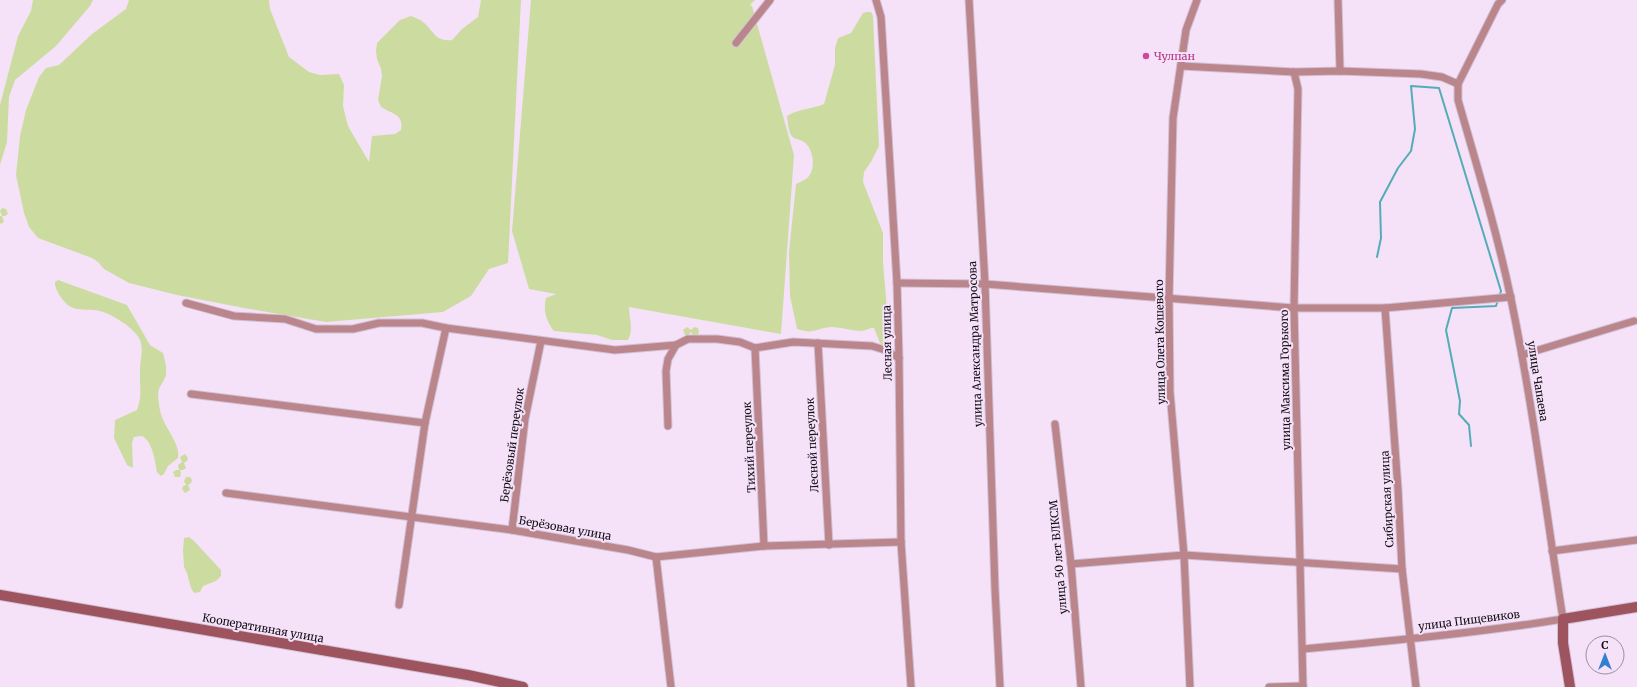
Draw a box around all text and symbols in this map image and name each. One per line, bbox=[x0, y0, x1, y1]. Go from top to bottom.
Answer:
place label: Чулпан bbox=[1154, 49, 1195, 63]
marker: Чулпан bbox=[1141, 51, 1151, 61]
street label: улица Александра Матросова bbox=[965, 261, 985, 427]
street label: улица Олега Кошевого bbox=[1152, 279, 1168, 405]
street label: Лесная улица bbox=[879, 305, 895, 381]
street label: улица Максима Горького bbox=[1277, 309, 1293, 451]
street label: улица Чапаева bbox=[1525, 340, 1551, 422]
street label: Берёзовый переулок bbox=[497, 387, 527, 503]
street label: Лесной переулок bbox=[803, 397, 821, 493]
street label: Тихий переулок bbox=[740, 401, 758, 493]
street label: Сибирская улица bbox=[1377, 450, 1397, 548]
street label: улица 50 лет ВЛКСМ bbox=[1046, 499, 1070, 615]
street label: Берёзовая улица bbox=[518, 513, 613, 543]
street label: улица Пищевиков bbox=[1417, 607, 1521, 633]
street label: Кооперативная улица bbox=[201, 610, 325, 646]
north arrow bbox=[1585, 635, 1625, 675]
text: С bbox=[1601, 638, 1609, 652]

